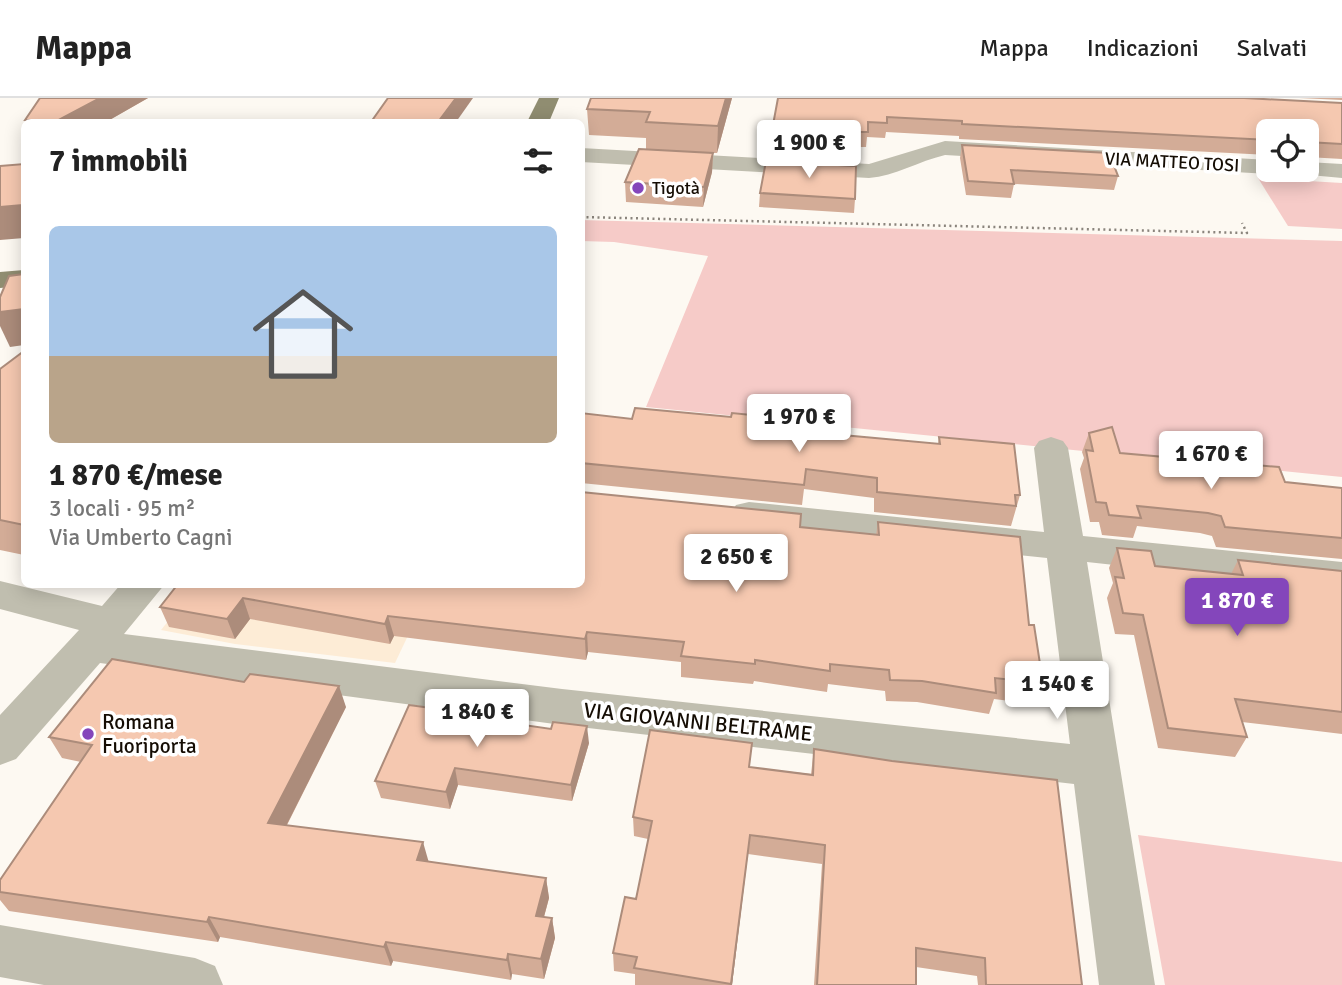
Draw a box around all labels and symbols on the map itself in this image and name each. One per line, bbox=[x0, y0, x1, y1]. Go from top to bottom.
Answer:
pin: 1 900 € bbox=[744, 120, 874, 180]
street label: VIA MATTEO TOSI bbox=[1104, 147, 1240, 177]
place label: Tigotà bbox=[652, 177, 700, 199]
marker: Tigotà bbox=[630, 180, 646, 196]
pin: 1 970 € bbox=[734, 394, 864, 454]
pin: 1 670 € bbox=[1146, 432, 1276, 491]
pin: 2 650 € bbox=[671, 534, 801, 594]
pin: 1 870 € bbox=[1172, 578, 1302, 638]
pin: 1 540 € bbox=[992, 662, 1122, 721]
pin: 1 840 € bbox=[412, 690, 542, 749]
street label: VIA GIOVANNI BELTRAME bbox=[582, 697, 814, 747]
place label: Romana Fuoriporta bbox=[102, 709, 197, 759]
marker: Romana Fuoriporta bbox=[80, 726, 96, 742]

